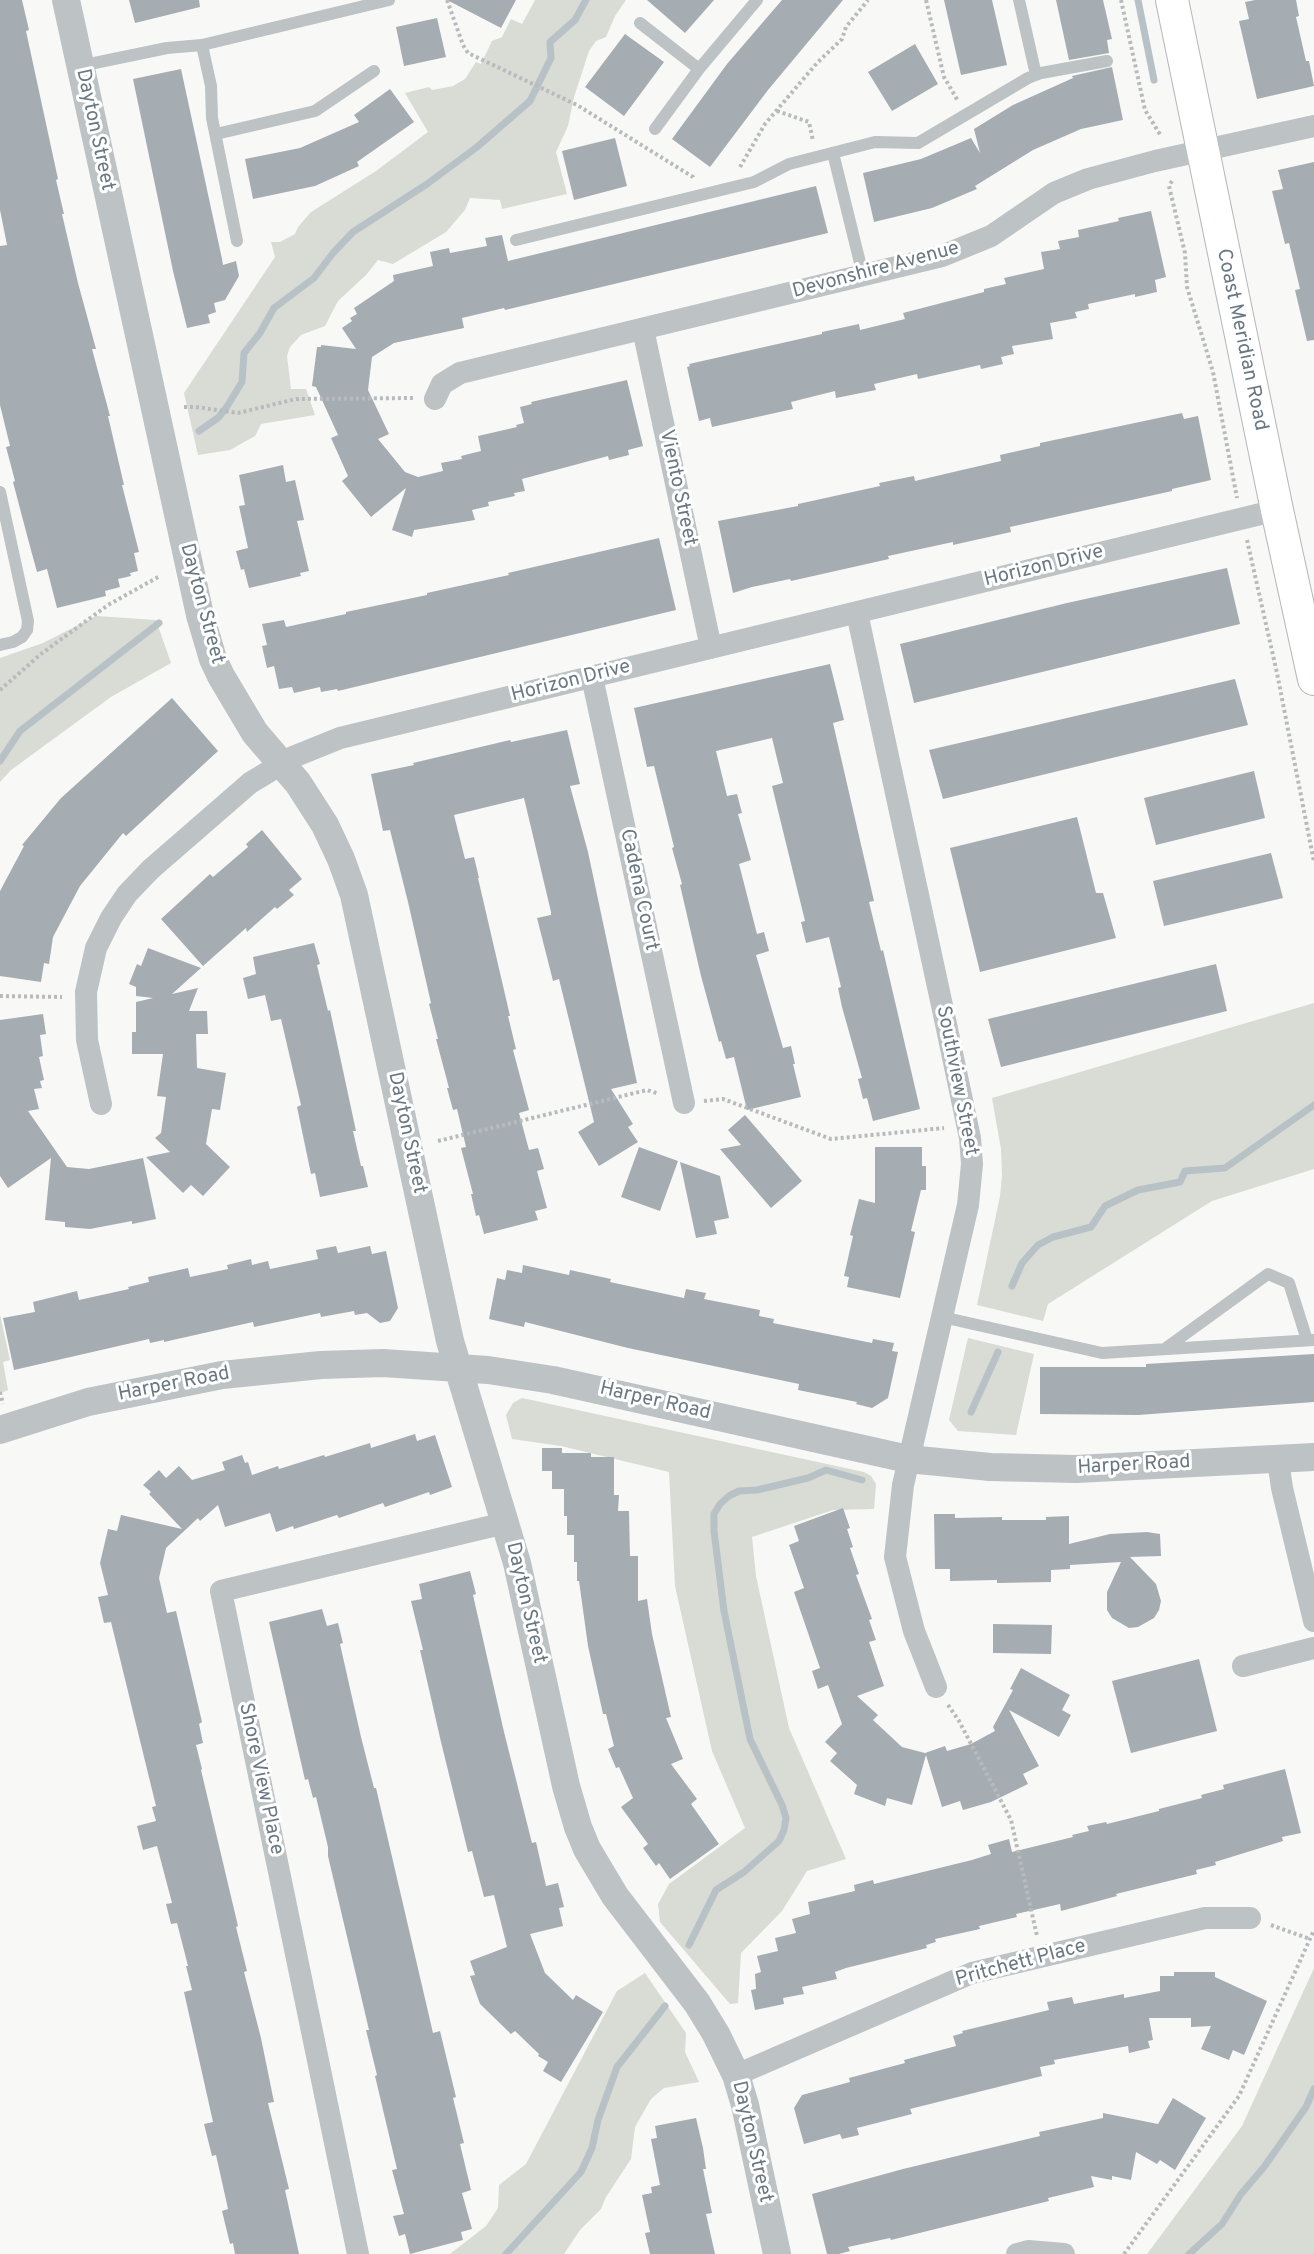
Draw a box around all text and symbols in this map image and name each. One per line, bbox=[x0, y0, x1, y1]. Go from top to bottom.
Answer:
street label: Dayton Street bbox=[69, 67, 119, 193]
street label: Devonshire Avenue bbox=[790, 237, 962, 305]
street label: Coast Meridian Road bbox=[1210, 247, 1272, 433]
street label: Viento Street bbox=[653, 428, 701, 548]
street label: Dayton Street bbox=[173, 541, 229, 667]
street label: Horizon Drive bbox=[982, 541, 1106, 593]
street label: Horizon Drive bbox=[509, 656, 633, 708]
street label: Cadena Court bbox=[613, 827, 663, 953]
street label: Southview Street bbox=[930, 1004, 982, 1158]
street label: Dayton Street bbox=[381, 1070, 431, 1196]
street label: Harper Road bbox=[116, 1362, 232, 1408]
street label: Harper Road bbox=[597, 1378, 713, 1426]
street label: Harper Road bbox=[1077, 1451, 1191, 1481]
street label: Dayton Street bbox=[499, 1540, 551, 1666]
street label: Shore View Place bbox=[232, 1701, 288, 1857]
street label: Pritchett Place bbox=[953, 1935, 1089, 1993]
street label: Dayton Street bbox=[725, 2079, 777, 2205]

